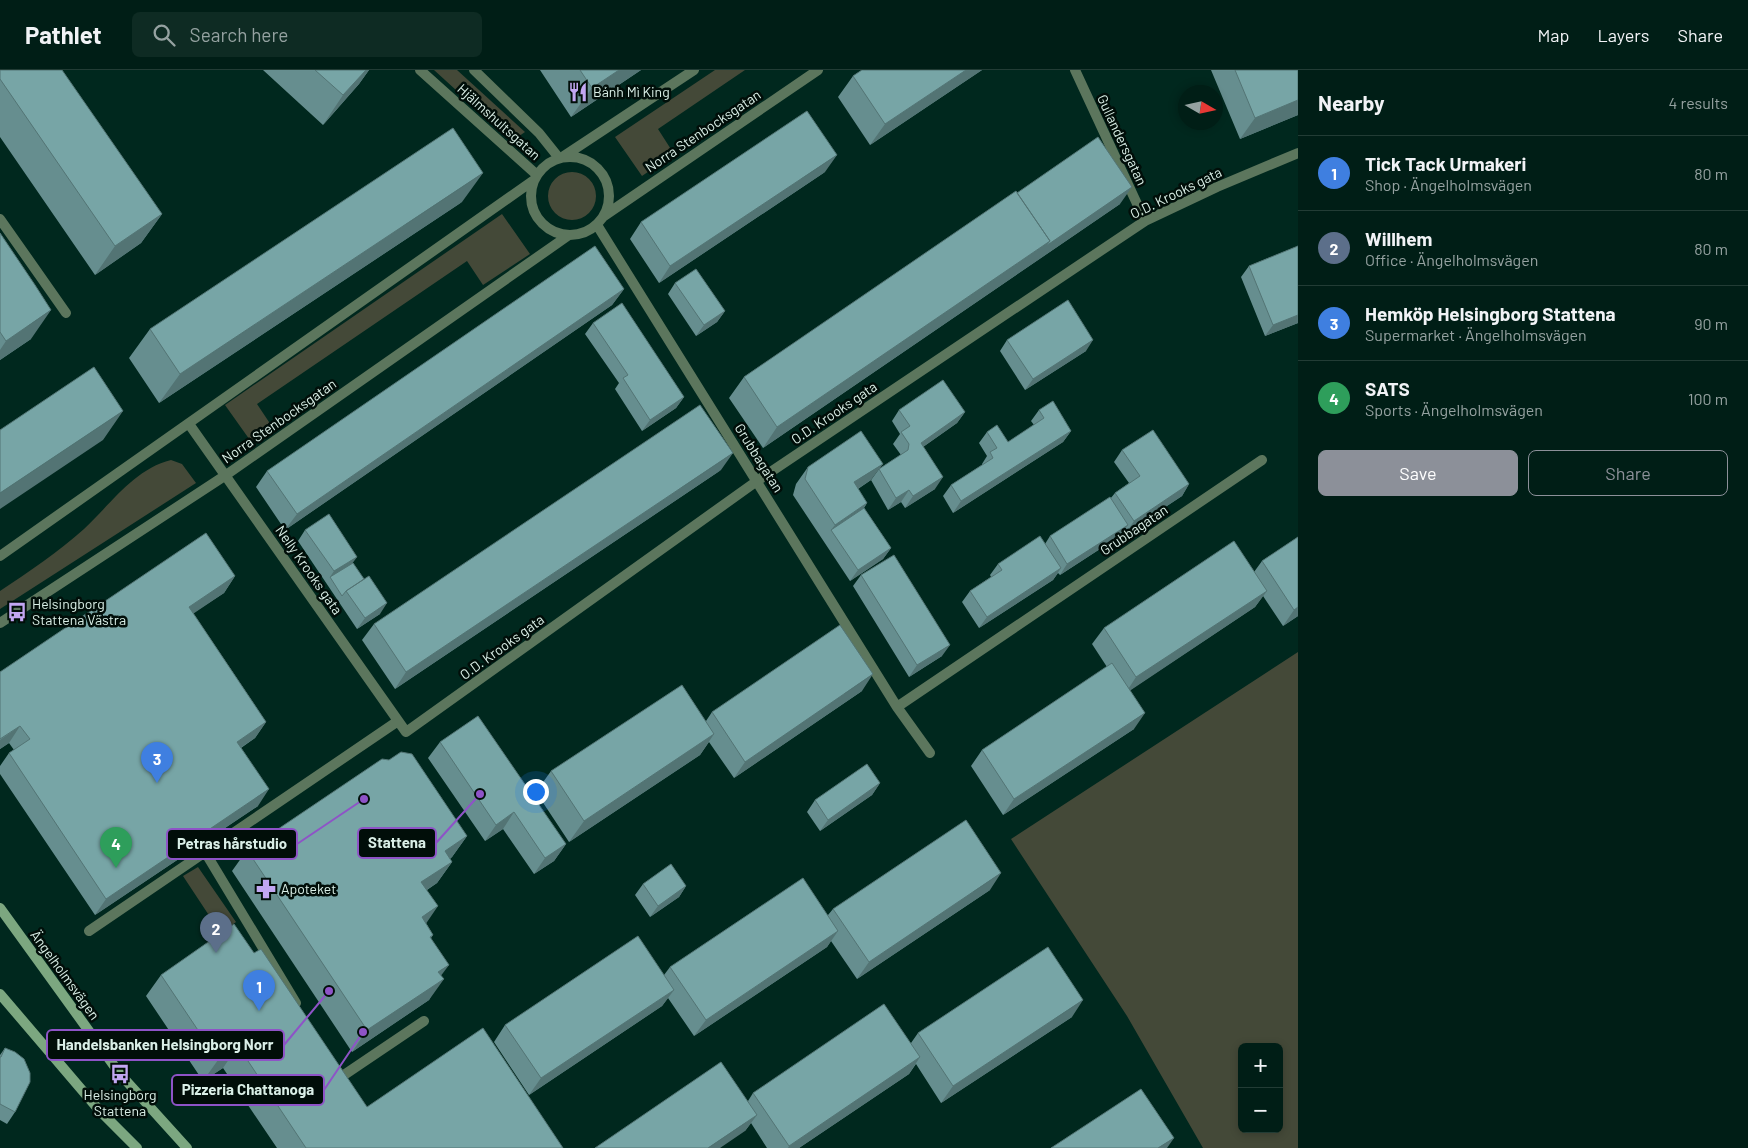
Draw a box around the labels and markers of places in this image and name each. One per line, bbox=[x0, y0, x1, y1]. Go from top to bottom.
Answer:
restaurant icon: Bánh Mì King bbox=[567, 81, 589, 103]
place label: Bánh Mì King bbox=[593, 83, 670, 100]
place label: Helsingborg Stattena Västra bbox=[32, 595, 126, 628]
bus stop icon: Helsingborg Stattena Västra bbox=[6, 601, 28, 623]
pin: 3 bbox=[141, 742, 173, 783]
pin: 4 bbox=[100, 827, 132, 868]
callout: Stattena bbox=[358, 828, 436, 858]
callout: Petras hårstudio bbox=[167, 829, 297, 859]
pharmacy icon: Apoteket bbox=[255, 878, 277, 900]
place label: Apoteket bbox=[281, 880, 336, 897]
pin: 2 bbox=[200, 912, 232, 953]
pin: 1 bbox=[243, 970, 275, 1011]
callout: Handelsbanken Helsingborg Norr bbox=[47, 1030, 284, 1060]
bus stop icon: Helsingborg Stattena bbox=[109, 1063, 131, 1085]
callout: Pizzeria Chattanoga bbox=[172, 1075, 324, 1105]
place label: Helsingborg Stattena bbox=[84, 1086, 156, 1119]

